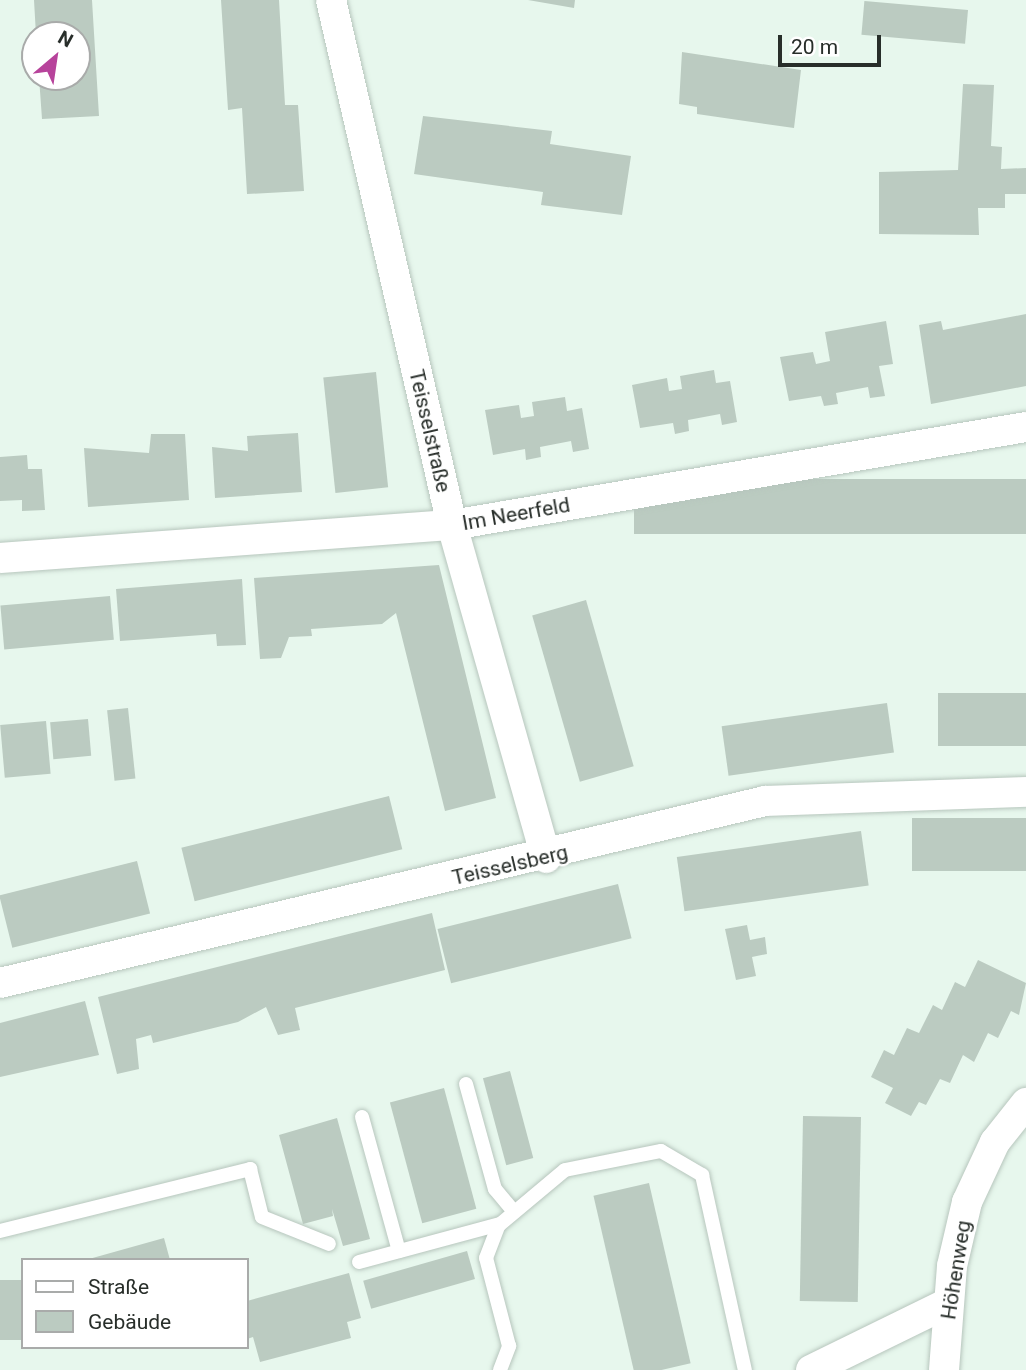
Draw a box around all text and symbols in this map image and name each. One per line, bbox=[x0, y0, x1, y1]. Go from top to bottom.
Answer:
north arrow bbox=[21, 21, 91, 91]
scale bar bbox=[781, 21, 884, 65]
text: N bbox=[54, 26, 77, 52]
text: 20 m bbox=[791, 35, 838, 59]
street label: Teisselstraße bbox=[404, 367, 456, 495]
street label: Im Neerfeld bbox=[460, 492, 572, 536]
street label: Teisselsberg bbox=[450, 839, 570, 891]
street label: Höhenweg bbox=[936, 1219, 976, 1321]
legend bbox=[21, 1258, 248, 1349]
text: Straße bbox=[88, 1275, 149, 1299]
text: Gebäude bbox=[88, 1310, 171, 1334]

